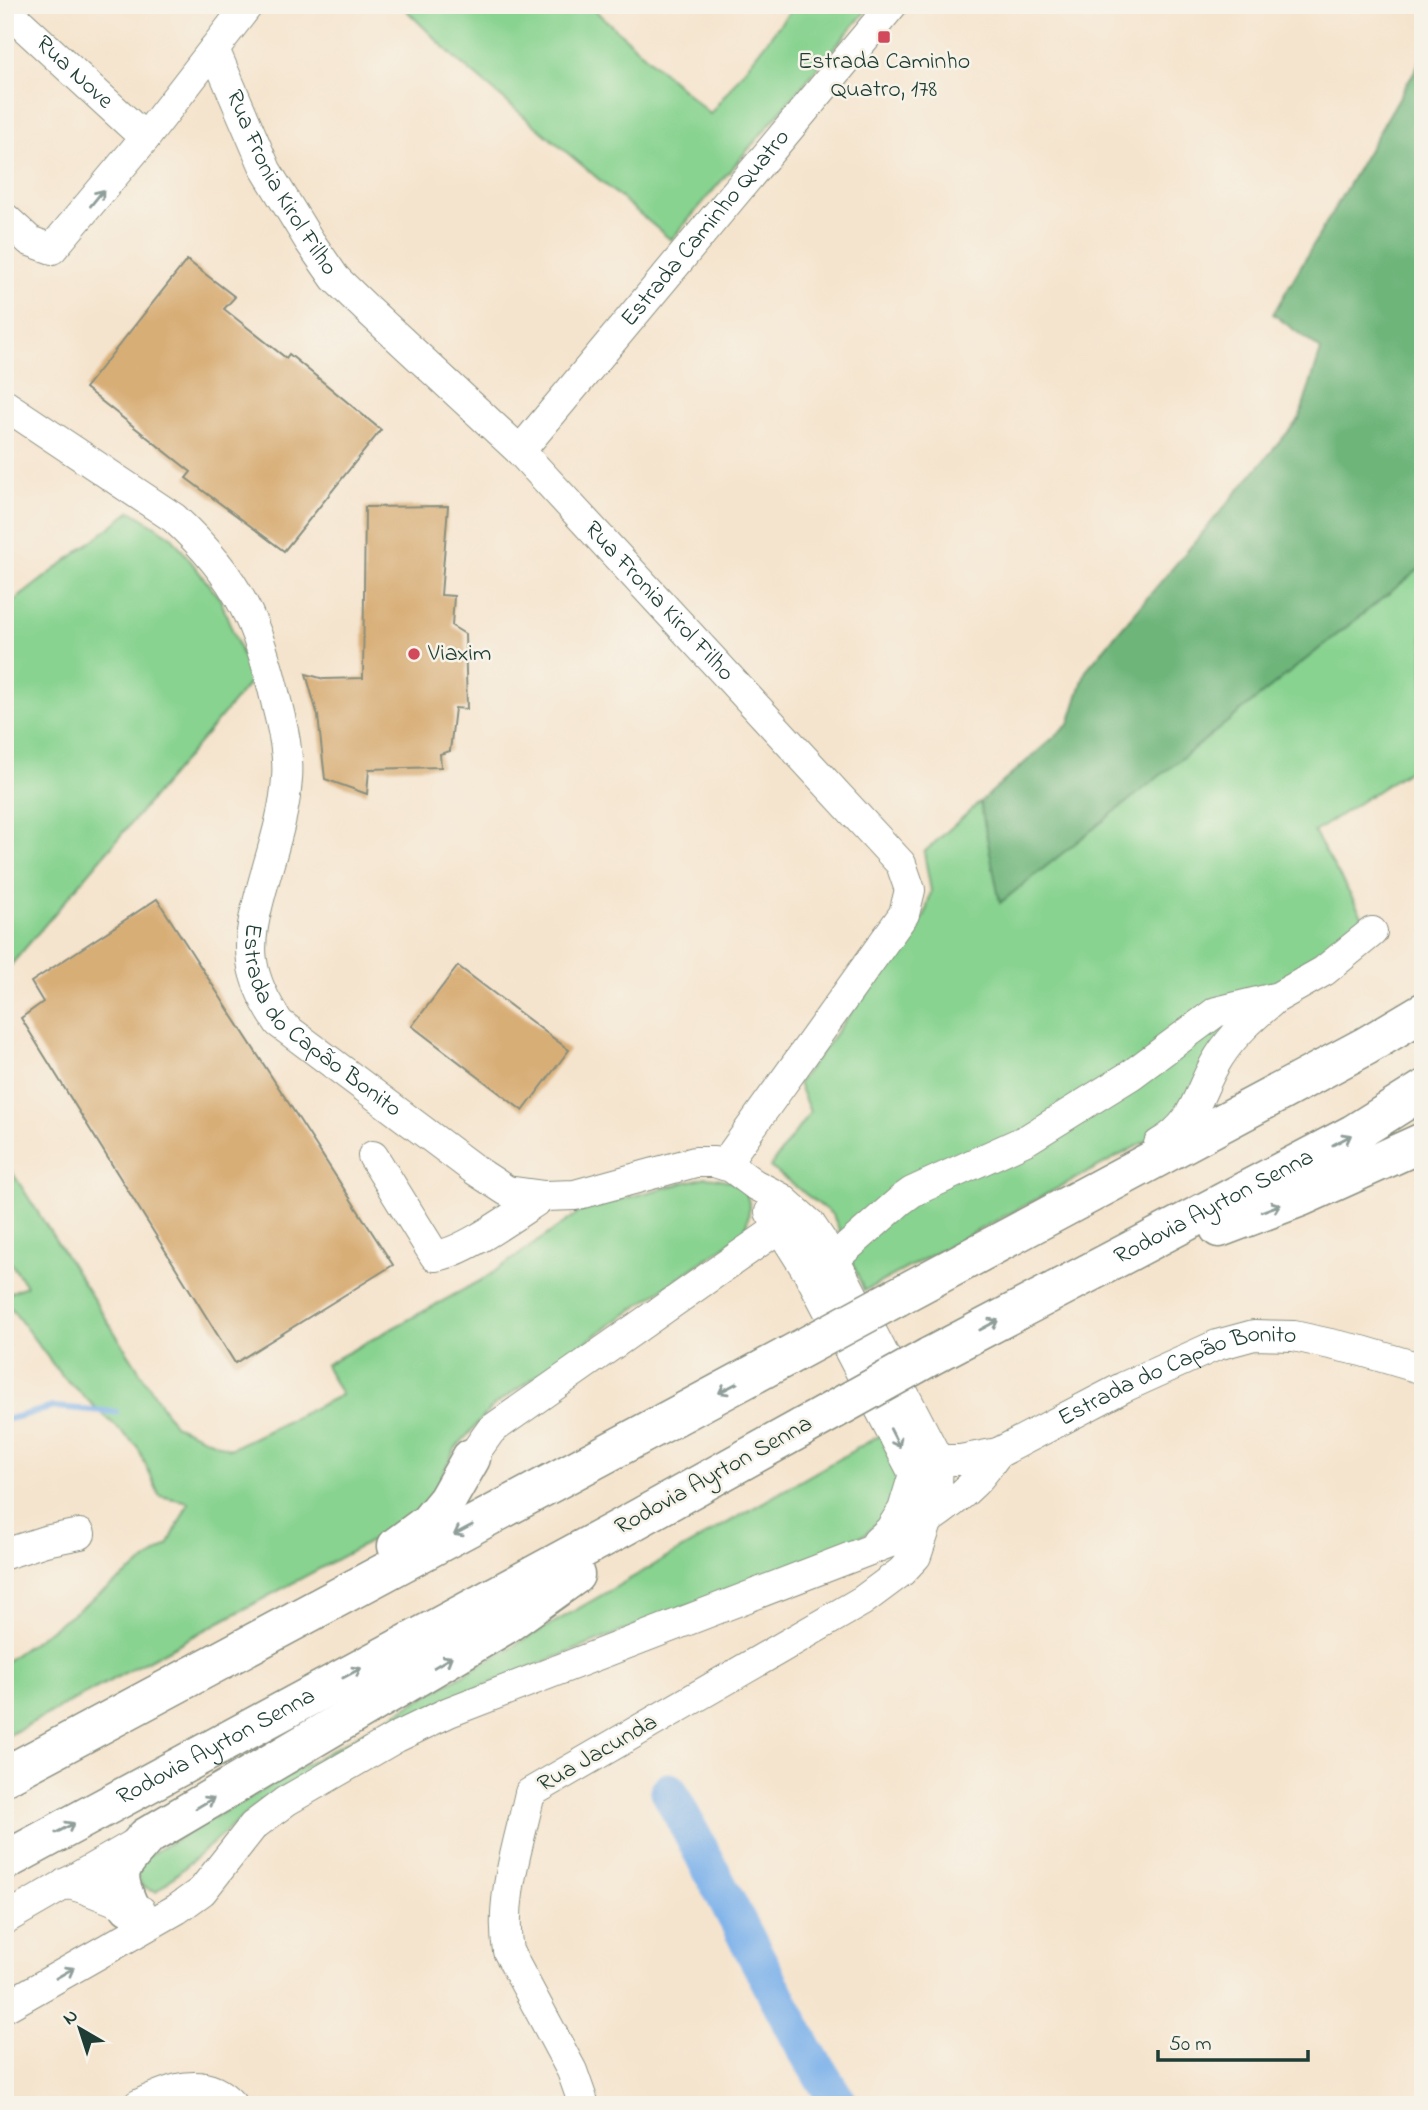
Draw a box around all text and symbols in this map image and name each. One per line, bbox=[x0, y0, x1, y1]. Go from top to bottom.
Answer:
street label: Rua Nove bbox=[27, 28, 121, 118]
marker: Estrada Caminho Quatro, 178 bbox=[876, 29, 892, 45]
place label: Estrada Caminho Quatro, 178 bbox=[798, 45, 970, 108]
street label: Rua Fronia Kirol Filho bbox=[216, 84, 346, 283]
street label: Estrada Caminho Quatro bbox=[613, 122, 799, 335]
one-way arrow bbox=[89, 189, 104, 207]
street label: Rua Fronia Kirol Filho bbox=[576, 513, 742, 690]
place label: Viaxim bbox=[427, 637, 491, 672]
marker: Viaxim bbox=[406, 646, 422, 662]
street label: Estrada do Capão Bonito bbox=[233, 921, 409, 1126]
one-way arrow bbox=[1332, 1132, 1352, 1146]
street label: Rodovia Ayrton Senna bbox=[1108, 1140, 1320, 1274]
one-way arrow bbox=[1259, 1201, 1281, 1214]
street label: Estrada do Capão Bonito bbox=[1052, 1317, 1297, 1436]
one-way arrow bbox=[978, 1318, 999, 1332]
one-way arrow bbox=[718, 1382, 739, 1395]
street label: Rodovia Ayrton Senna bbox=[609, 1407, 820, 1546]
one-way arrow bbox=[889, 1427, 903, 1448]
one-way arrow bbox=[453, 1524, 474, 1537]
one-way arrow bbox=[432, 1655, 452, 1669]
one-way arrow bbox=[341, 1666, 361, 1680]
street label: Rodovia Ayrton Senna bbox=[111, 1679, 322, 1815]
street label: Rua Jacunda bbox=[532, 1706, 664, 1802]
one-way arrow bbox=[195, 1795, 215, 1809]
one-way arrow bbox=[55, 1821, 75, 1835]
one-way arrow bbox=[54, 1966, 74, 1980]
north arrow bbox=[46, 1994, 116, 2064]
text: N bbox=[57, 2003, 84, 2032]
scale bar bbox=[1158, 2019, 1309, 2063]
text: 50 m bbox=[1169, 2030, 1212, 2060]

